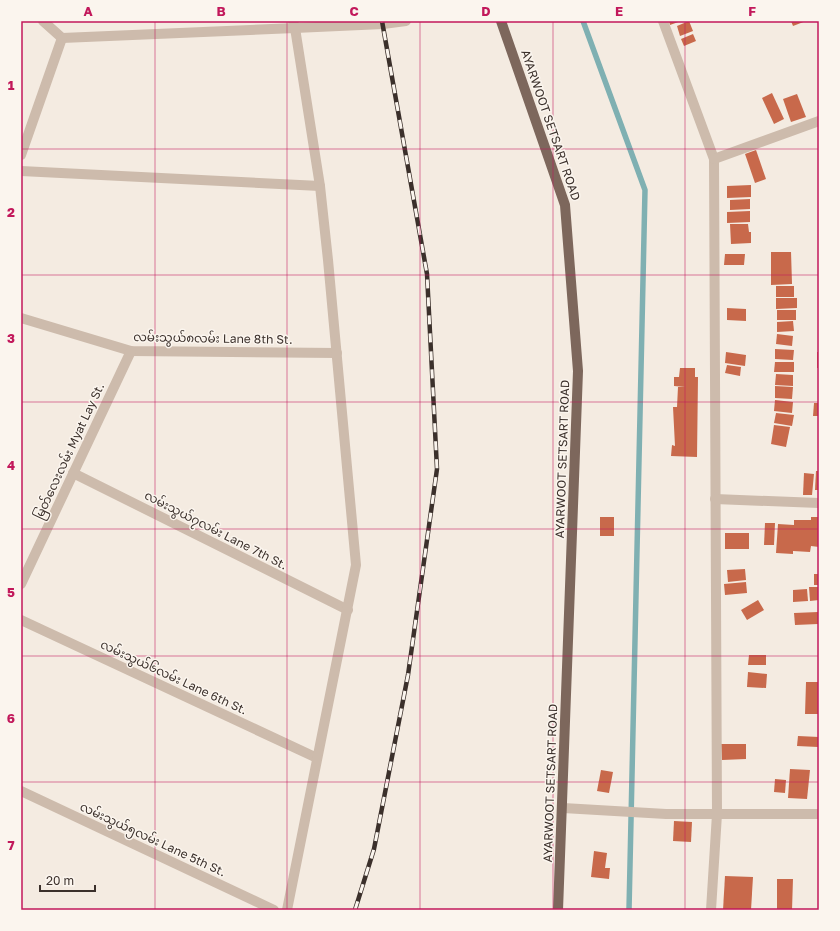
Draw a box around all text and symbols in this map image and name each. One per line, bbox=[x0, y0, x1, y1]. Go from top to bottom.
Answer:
text: A bbox=[83, 3, 93, 19]
text: B bbox=[216, 3, 226, 19]
text: C bbox=[349, 3, 359, 19]
text: D bbox=[481, 3, 491, 19]
text: E bbox=[615, 3, 623, 19]
text: F bbox=[748, 3, 756, 19]
street label: AYARWOOT SETSART ROAD bbox=[518, 48, 584, 202]
text: 1 bbox=[8, 77, 15, 93]
text: 2 bbox=[7, 204, 15, 220]
street label: လမ်းသွယ်၈လမ်း Lane 8th St. bbox=[133, 328, 293, 350]
text: 3 bbox=[7, 330, 15, 346]
street label: AYARWOOT SETSART ROAD bbox=[552, 379, 572, 539]
street label: မြတ်လေးလမ်း Myat Lay St. bbox=[30, 380, 110, 523]
text: 4 bbox=[7, 457, 15, 473]
street label: လမ်းသွယ်၇လမ်း Lane 7th St. bbox=[141, 487, 290, 575]
text: 5 bbox=[7, 584, 15, 600]
street label: လမ်းသွယ်၆လမ်း Lane 6th St. bbox=[97, 635, 250, 720]
street label: AYARWOOT SETSART ROAD bbox=[540, 703, 560, 863]
text: 6 bbox=[7, 710, 15, 726]
street label: လမ်းသွယ်၅လမ်း Lane 5th St. bbox=[76, 798, 229, 882]
text: 7 bbox=[7, 837, 15, 853]
scale bar bbox=[40, 867, 95, 893]
text: 20 m bbox=[46, 873, 74, 888]

